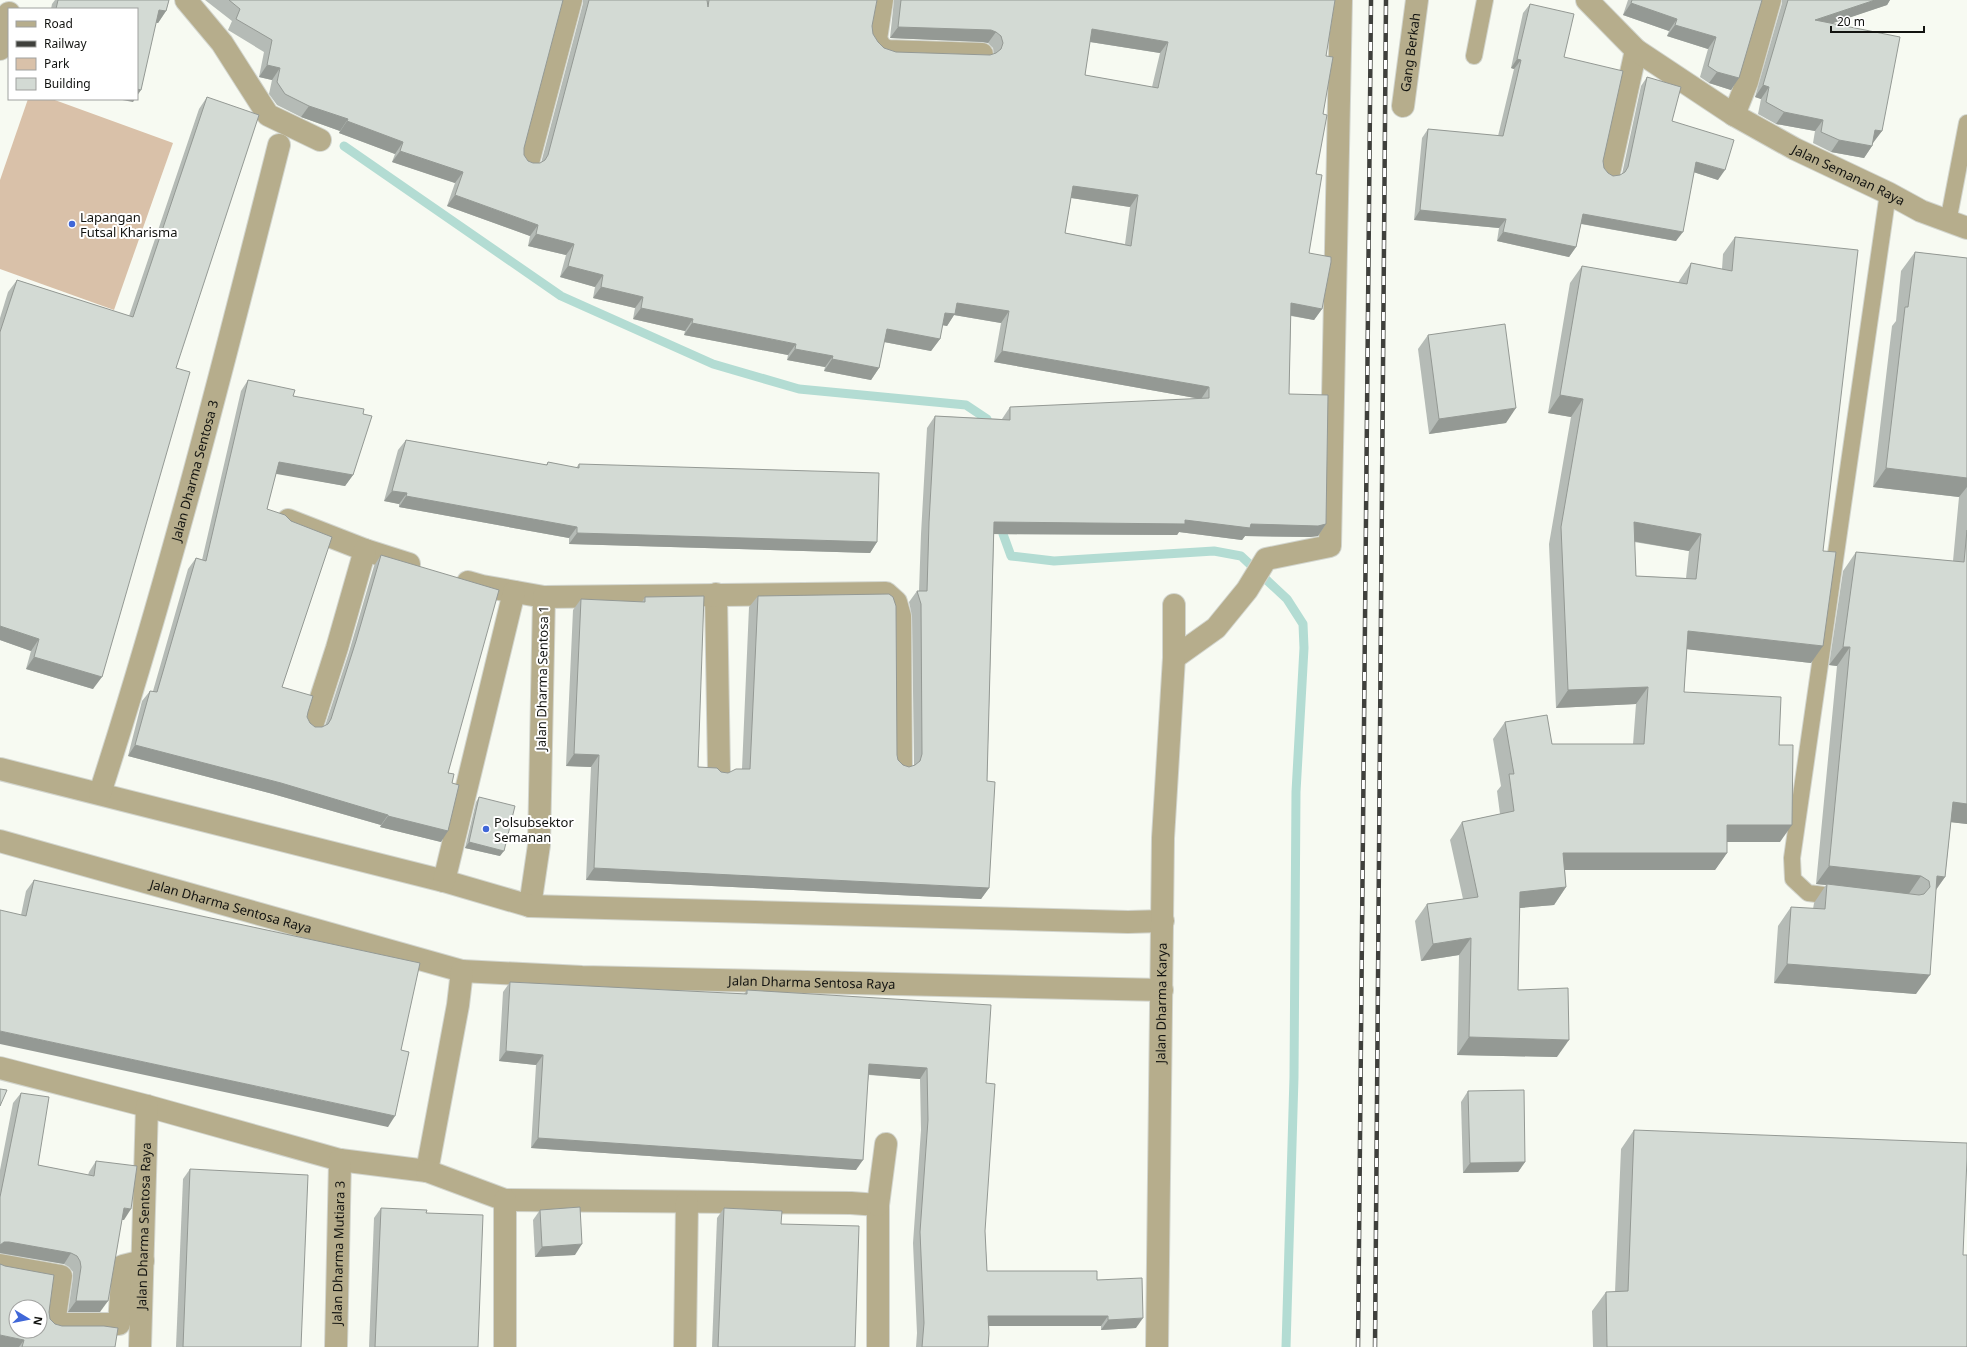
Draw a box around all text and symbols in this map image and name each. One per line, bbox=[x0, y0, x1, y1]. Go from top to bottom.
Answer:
legend bbox=[8, 8, 138, 100]
scale bar bbox=[1831, 8, 1924, 34]
street label: Gang Berkah bbox=[1396, 12, 1424, 93]
text: 20 m bbox=[1837, 13, 1865, 30]
text: Road bbox=[44, 15, 73, 32]
text: Railway bbox=[44, 35, 88, 52]
text: Park bbox=[44, 55, 70, 72]
text: Building bbox=[44, 75, 91, 92]
street label: Jalan Semanan Raya bbox=[1787, 139, 1908, 210]
place label: Lapangan Futsal Kharisma bbox=[80, 208, 178, 241]
marker: Lapangan Futsal Kharisma bbox=[67, 219, 77, 229]
street label: Jalan Dharma Sentosa 3 bbox=[166, 398, 222, 545]
street label: Jalan Dharma Sentosa 1 bbox=[532, 605, 552, 753]
place label: Polsubsektor Semanan bbox=[494, 813, 574, 846]
marker: Polsubsektor Semanan bbox=[481, 824, 491, 834]
street label: Jalan Dharma Sentosa Raya bbox=[146, 874, 314, 937]
street label: Jalan Dharma Karya bbox=[1151, 943, 1171, 1065]
street label: Jalan Dharma Sentosa Raya bbox=[726, 971, 896, 993]
street label: Jalan Dharma Sentosa Raya bbox=[132, 1142, 155, 1312]
street label: Jalan Dharma Mutiara 3 bbox=[327, 1181, 349, 1327]
north arrow bbox=[8, 1299, 48, 1339]
text: N bbox=[30, 1315, 47, 1327]

